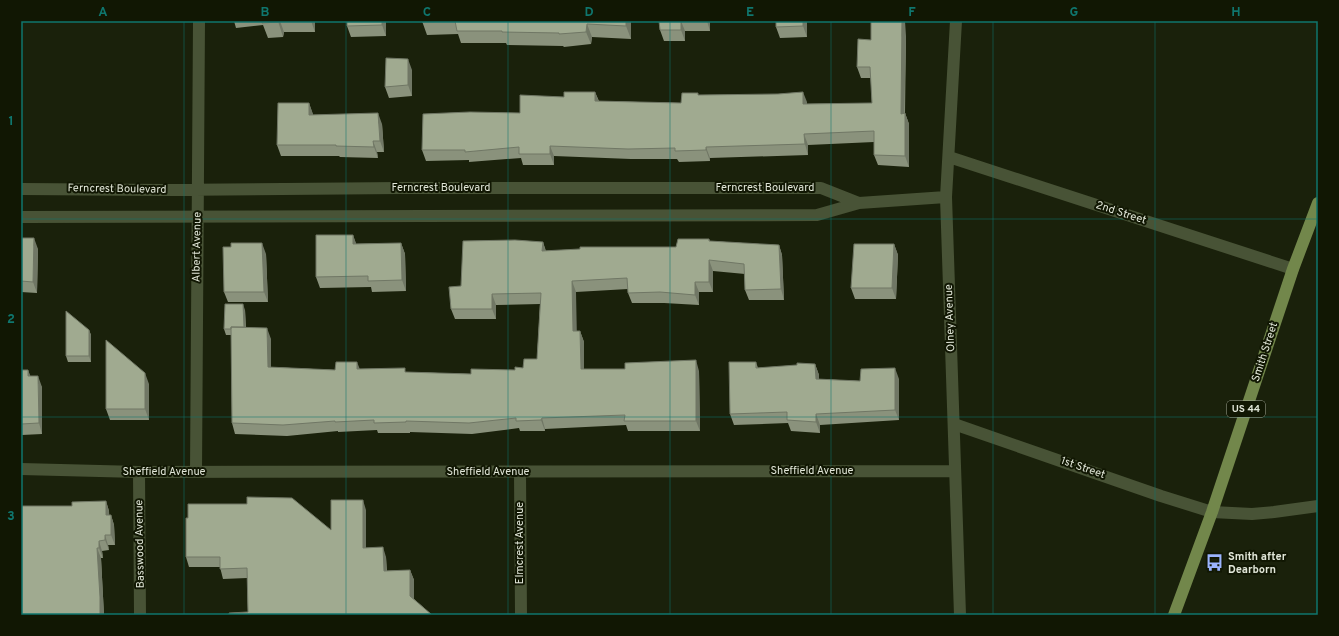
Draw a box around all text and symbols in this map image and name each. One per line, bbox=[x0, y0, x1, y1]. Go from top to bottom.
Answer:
text: A bbox=[98, 5, 108, 21]
text: B bbox=[261, 5, 270, 21]
text: C bbox=[423, 5, 431, 21]
text: D bbox=[584, 5, 594, 21]
text: E bbox=[746, 5, 754, 21]
text: F bbox=[908, 5, 916, 21]
text: G bbox=[1070, 5, 1079, 21]
text: H bbox=[1231, 5, 1241, 21]
text: 1 bbox=[8, 114, 14, 130]
street label: Ferncrest Boulevard bbox=[67, 181, 167, 197]
street label: Ferncrest Boulevard bbox=[392, 181, 490, 195]
street label: Ferncrest Boulevard bbox=[716, 181, 814, 195]
street label: 2nd Street bbox=[1094, 198, 1148, 228]
street label: Albert Avenue bbox=[189, 212, 205, 282]
street label: Olney Avenue bbox=[942, 284, 958, 352]
text: 2 bbox=[7, 312, 15, 328]
street label: Smith Street bbox=[1249, 320, 1281, 384]
road number: US 44 bbox=[1227, 401, 1265, 417]
street label: 1st Street bbox=[1059, 454, 1107, 482]
street label: Sheffield Avenue bbox=[771, 464, 854, 478]
street label: Sheffield Avenue bbox=[123, 465, 206, 479]
street label: Sheffield Avenue bbox=[447, 465, 530, 479]
street label: Basswood Avenue bbox=[132, 499, 148, 589]
street label: Elmcrest Avenue bbox=[513, 502, 527, 584]
text: 3 bbox=[7, 509, 15, 525]
place label: Smith after Dearborn bbox=[1228, 550, 1287, 577]
bus stop icon: Smith after Dearborn bbox=[1205, 553, 1225, 573]

